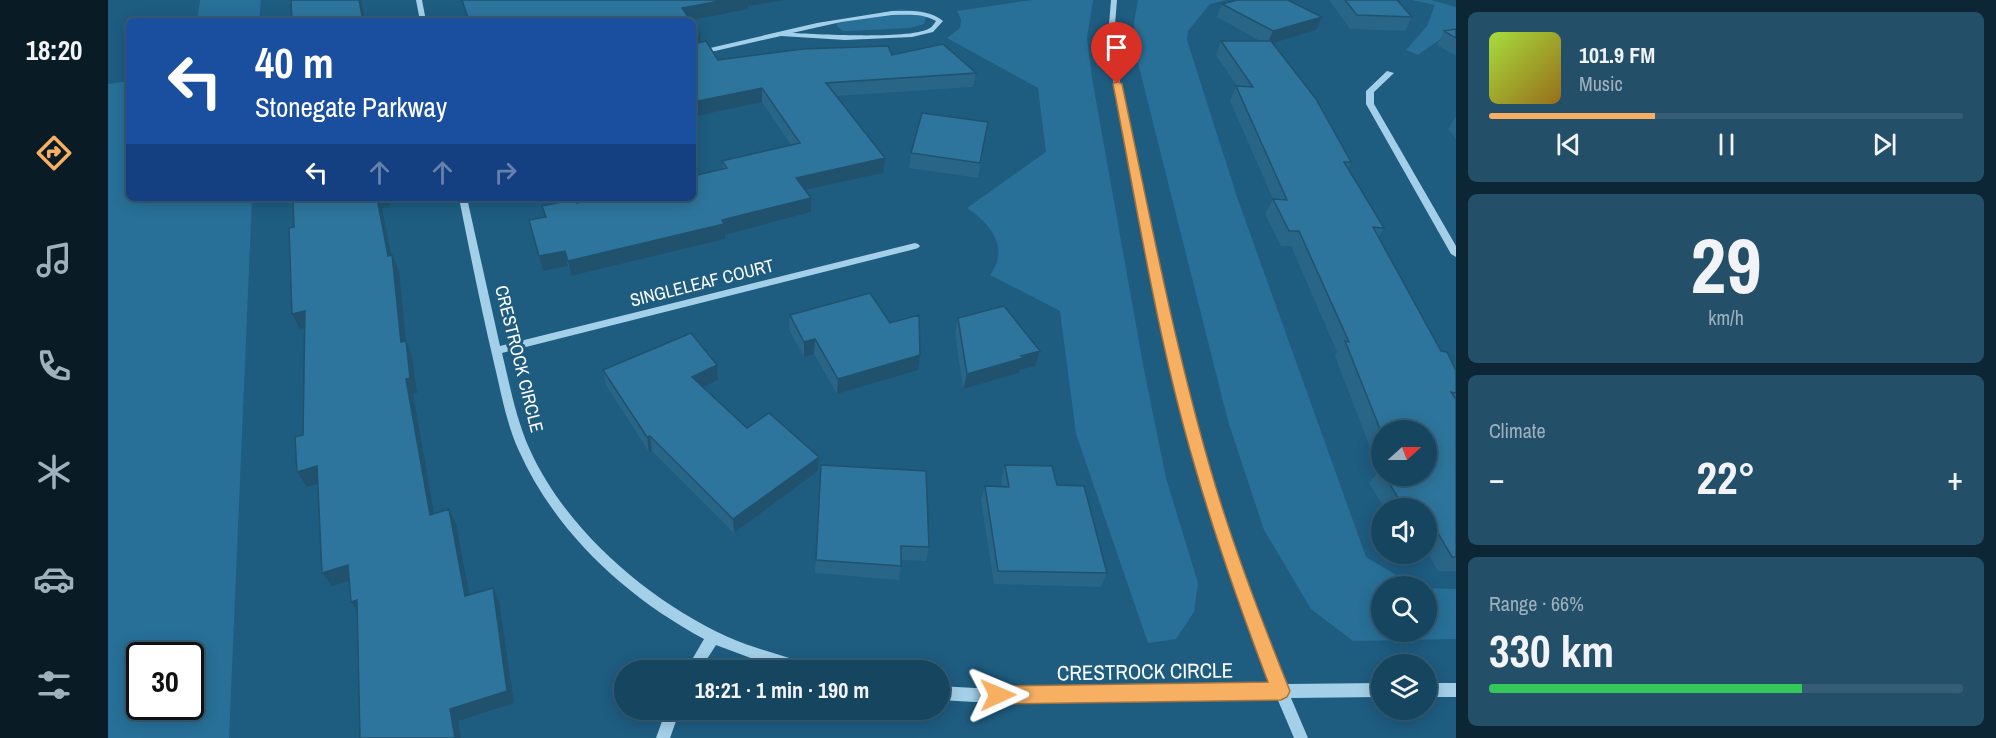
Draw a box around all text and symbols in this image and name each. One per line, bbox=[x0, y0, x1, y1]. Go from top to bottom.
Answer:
pin bbox=[1091, 22, 1142, 84]
icon: arrive bbox=[1100, 31, 1133, 64]
text: 18:20 bbox=[26, 32, 82, 68]
text: 40 m bbox=[255, 35, 334, 91]
text: 101.9 FM bbox=[1579, 40, 1655, 70]
icon: left bbox=[156, 42, 234, 120]
text: Music bbox=[1579, 70, 1623, 97]
text: Stonegate Parkway bbox=[255, 89, 447, 125]
icon: previous bbox=[1552, 128, 1585, 161]
icon: pause bbox=[1710, 128, 1743, 161]
icon: next bbox=[1868, 128, 1901, 161]
icon: directions bbox=[33, 132, 75, 174]
icon: left bbox=[300, 156, 333, 189]
icon: ahead bbox=[363, 156, 396, 189]
icon: ahead bbox=[426, 156, 459, 189]
icon: right bbox=[489, 156, 522, 189]
text: 29 bbox=[1690, 212, 1762, 317]
icon: music bbox=[33, 239, 75, 281]
street label: SINGLELEAF COURT bbox=[627, 253, 776, 312]
street label: CRESTROCK CIRCLE bbox=[489, 283, 550, 435]
text: km/h bbox=[1708, 304, 1744, 331]
icon: phone bbox=[33, 345, 75, 387]
text: Climate bbox=[1489, 417, 1546, 444]
north arrow bbox=[1371, 420, 1437, 486]
map controls bbox=[1371, 420, 1437, 720]
text: 22° bbox=[1696, 447, 1756, 508]
icon: climate bbox=[33, 451, 75, 493]
text: − bbox=[1489, 456, 1505, 500]
text: + bbox=[1947, 456, 1963, 500]
button: sound bbox=[1371, 498, 1437, 564]
icon: car bbox=[33, 558, 75, 600]
button: search bbox=[1371, 576, 1437, 642]
text: Range · 66% bbox=[1489, 590, 1584, 617]
text: 330 km bbox=[1489, 620, 1614, 681]
speed limit sign: 30 bbox=[126, 642, 204, 720]
button: layers bbox=[1371, 654, 1437, 720]
street label: CRESTROCK CIRCLE bbox=[1057, 655, 1233, 688]
position arrow bbox=[966, 663, 1030, 727]
icon: filters bbox=[33, 664, 75, 706]
text: 18:21 · 1 min · 190 m bbox=[695, 675, 869, 705]

